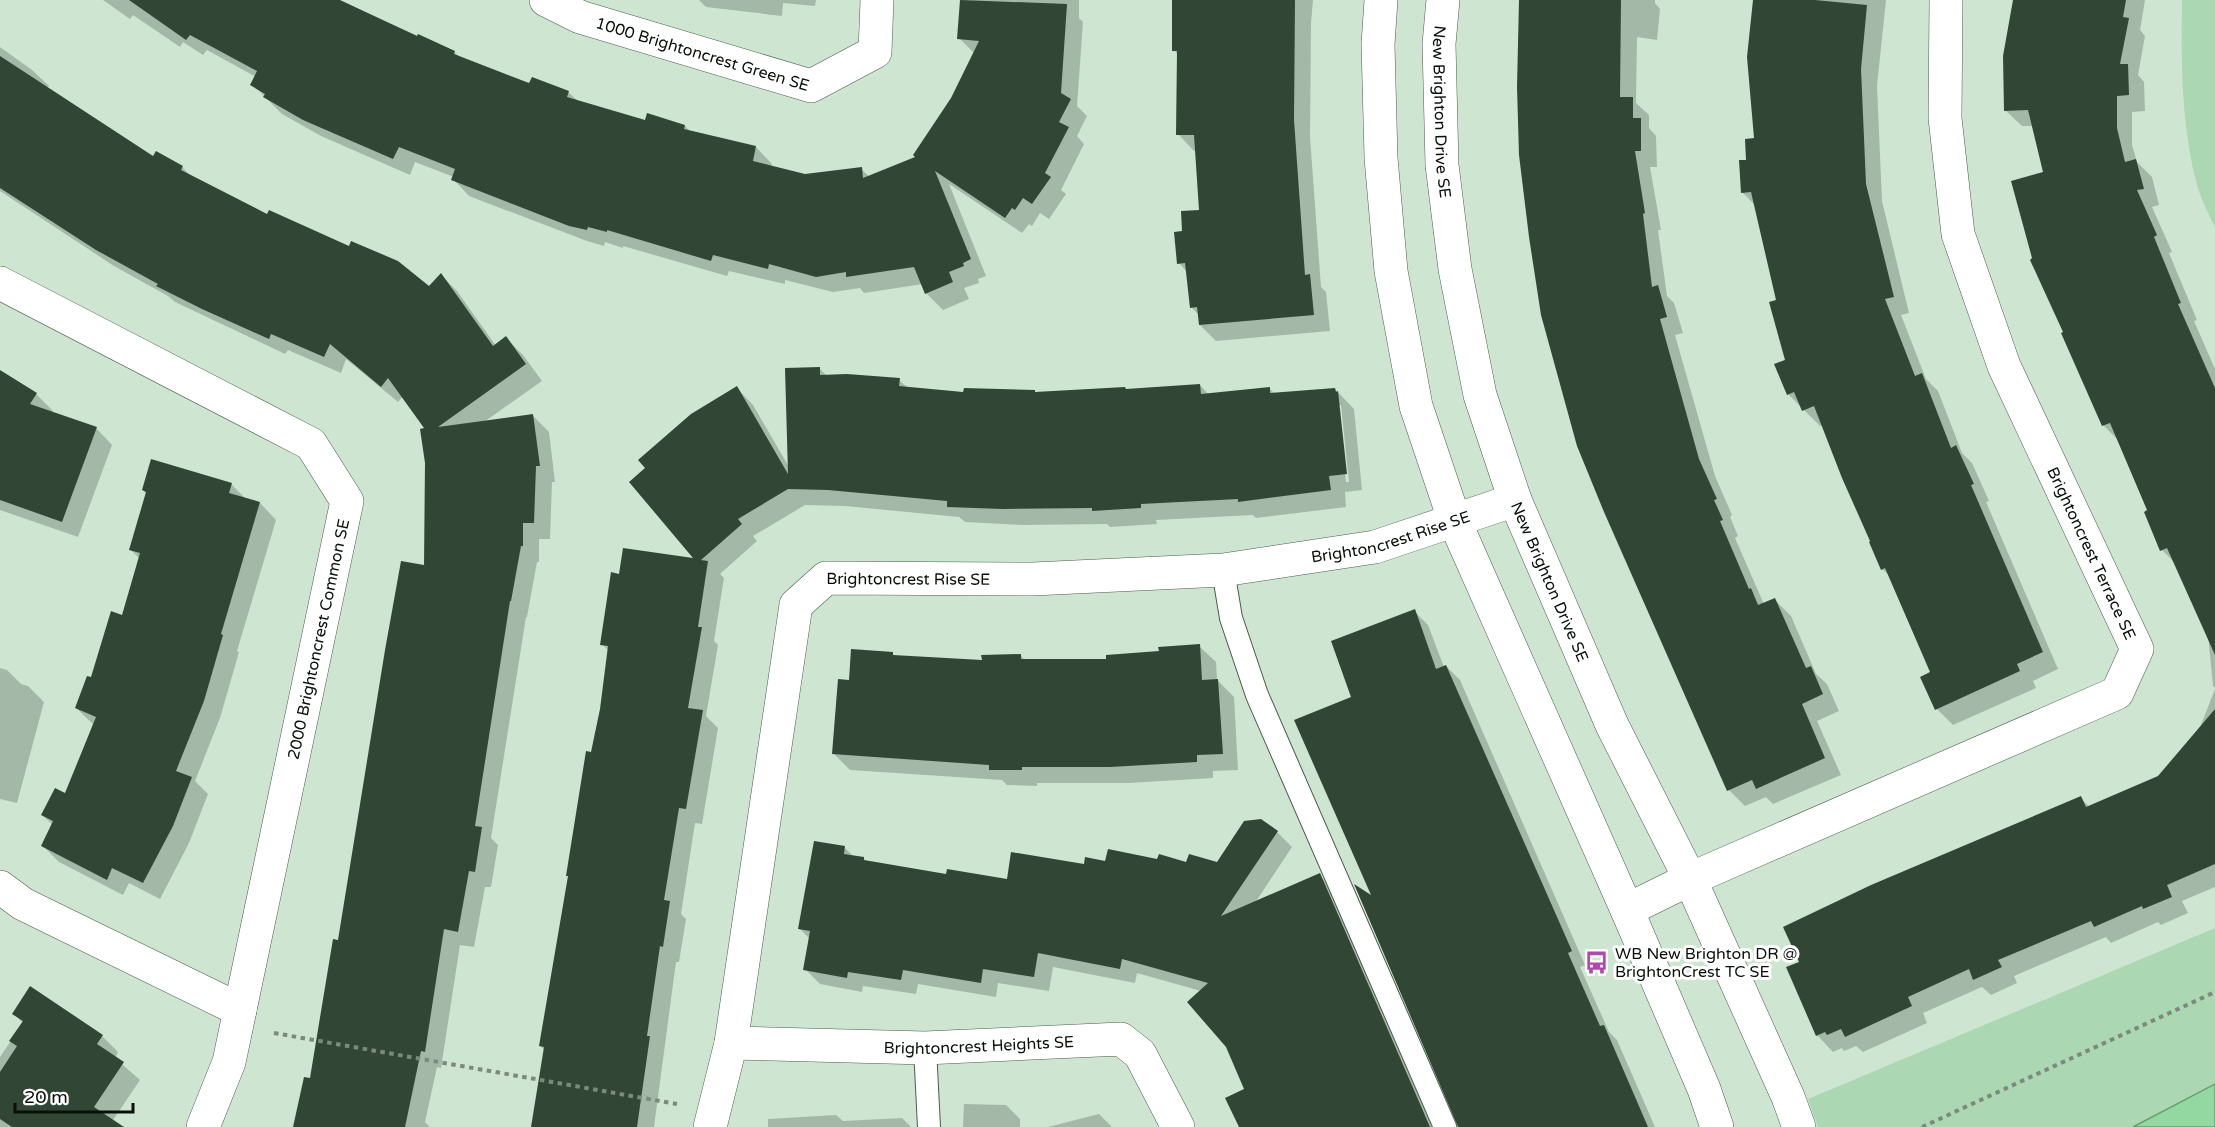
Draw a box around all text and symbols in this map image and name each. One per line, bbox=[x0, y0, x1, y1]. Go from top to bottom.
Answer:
street label: 1000 Brightoncrest Green SE bbox=[593, 13, 812, 96]
street label: New Brighton Drive SE bbox=[1428, 25, 1455, 199]
street label: Brightoncrest Terrace SE bbox=[2042, 464, 2140, 643]
street label: New Brighton Drive SE bbox=[1506, 499, 1593, 665]
street label: Brightoncrest Rise SE bbox=[1310, 507, 1473, 568]
street label: 2000 Brightoncrest Common SE bbox=[284, 517, 354, 761]
street label: Brightoncrest Rise SE bbox=[826, 569, 990, 590]
place label: WB New Brighton DR @ BrightonCrest TC SE bbox=[1615, 944, 1797, 982]
bus stop icon: WB New Brighton DR @ BrightonCrest TC SE bbox=[1584, 949, 1610, 975]
street label: Brightoncrest Heights SE bbox=[884, 1032, 1074, 1059]
scale bar bbox=[15, 1076, 134, 1114]
text: 20 m bbox=[24, 1086, 68, 1108]

